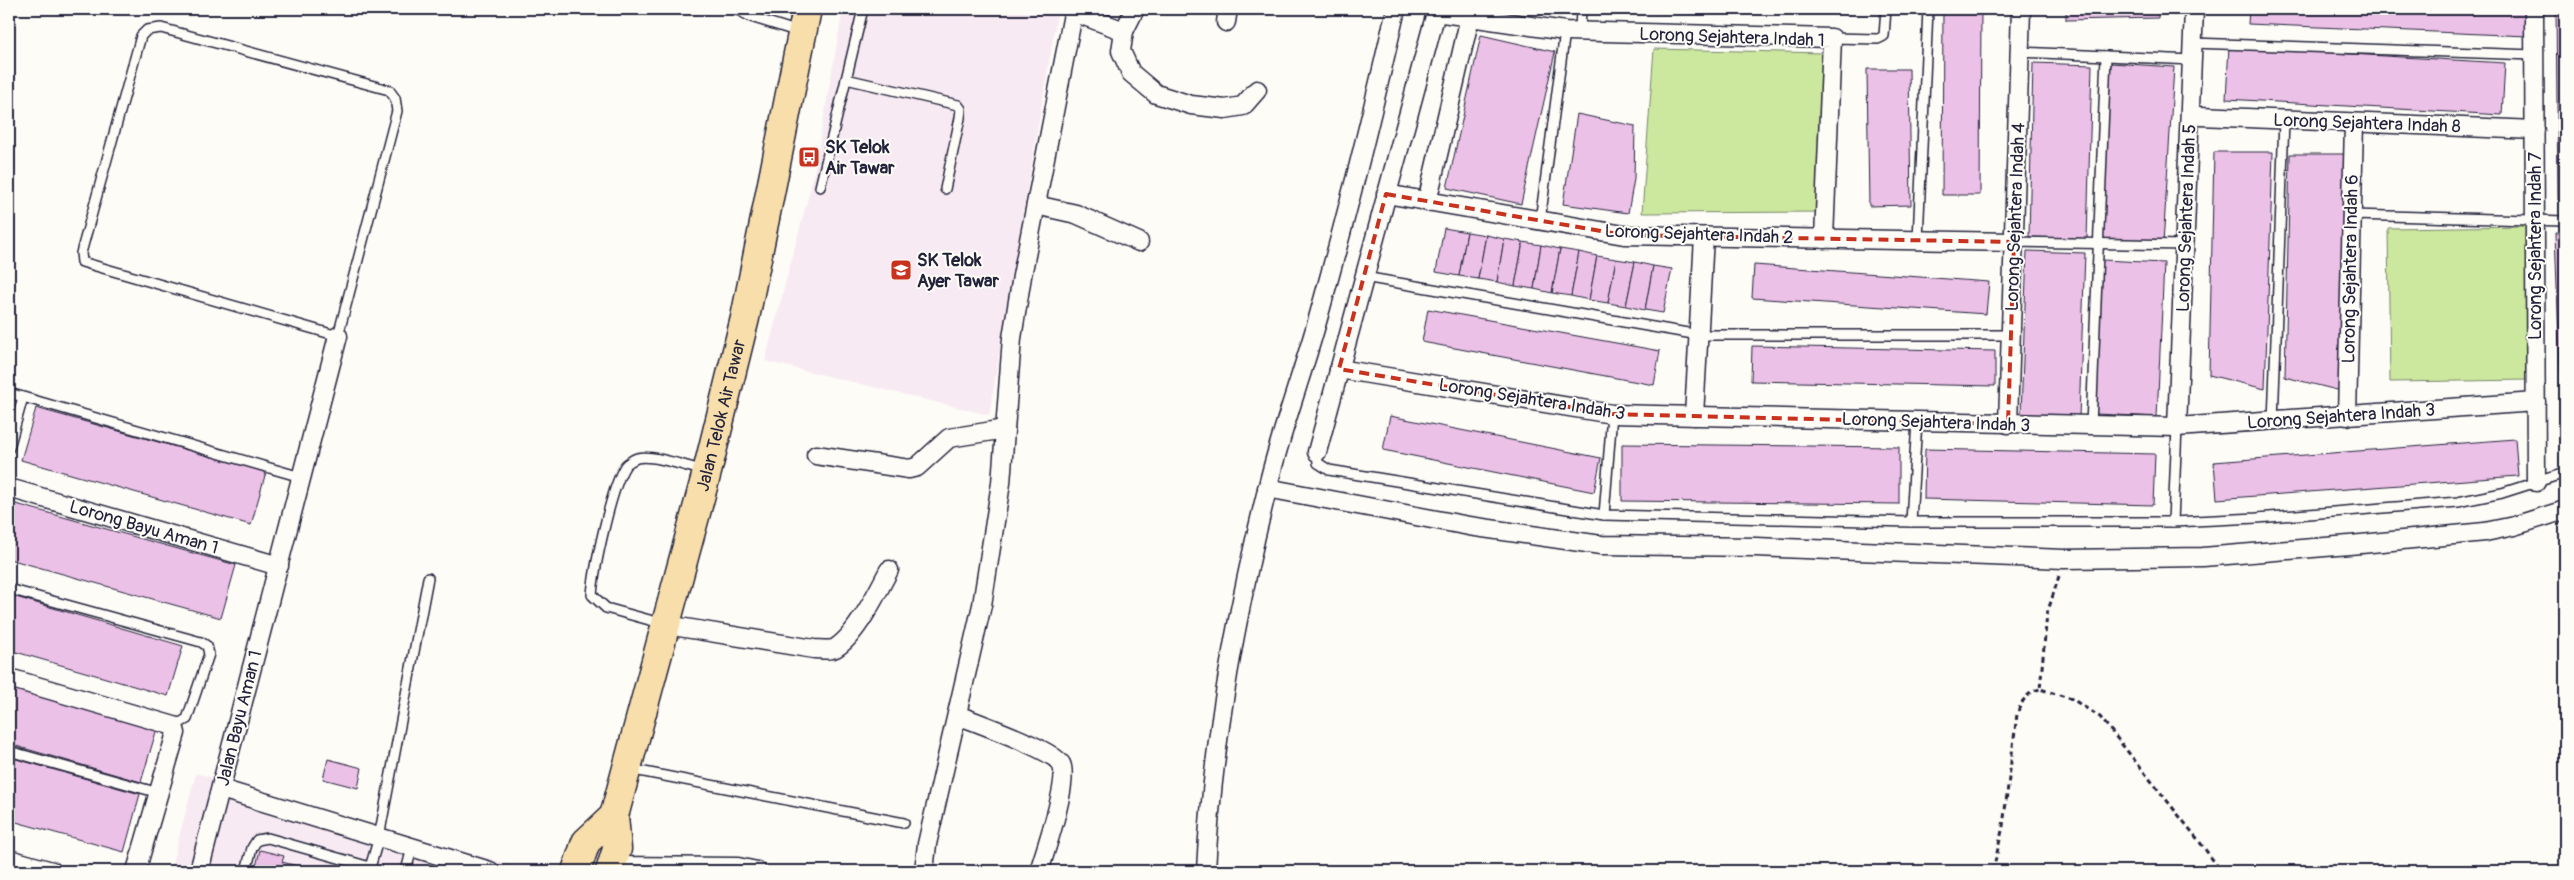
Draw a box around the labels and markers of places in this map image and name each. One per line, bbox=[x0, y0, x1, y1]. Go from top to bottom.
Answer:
place label: SK Telok Air Tawar bbox=[825, 136, 895, 180]
bus stop icon: SK Telok Air Tawar bbox=[797, 145, 821, 169]
place label: SK Telok Ayer Tawar bbox=[917, 249, 999, 293]
school or university icon: SK Telok Ayer Tawar bbox=[889, 258, 913, 282]

